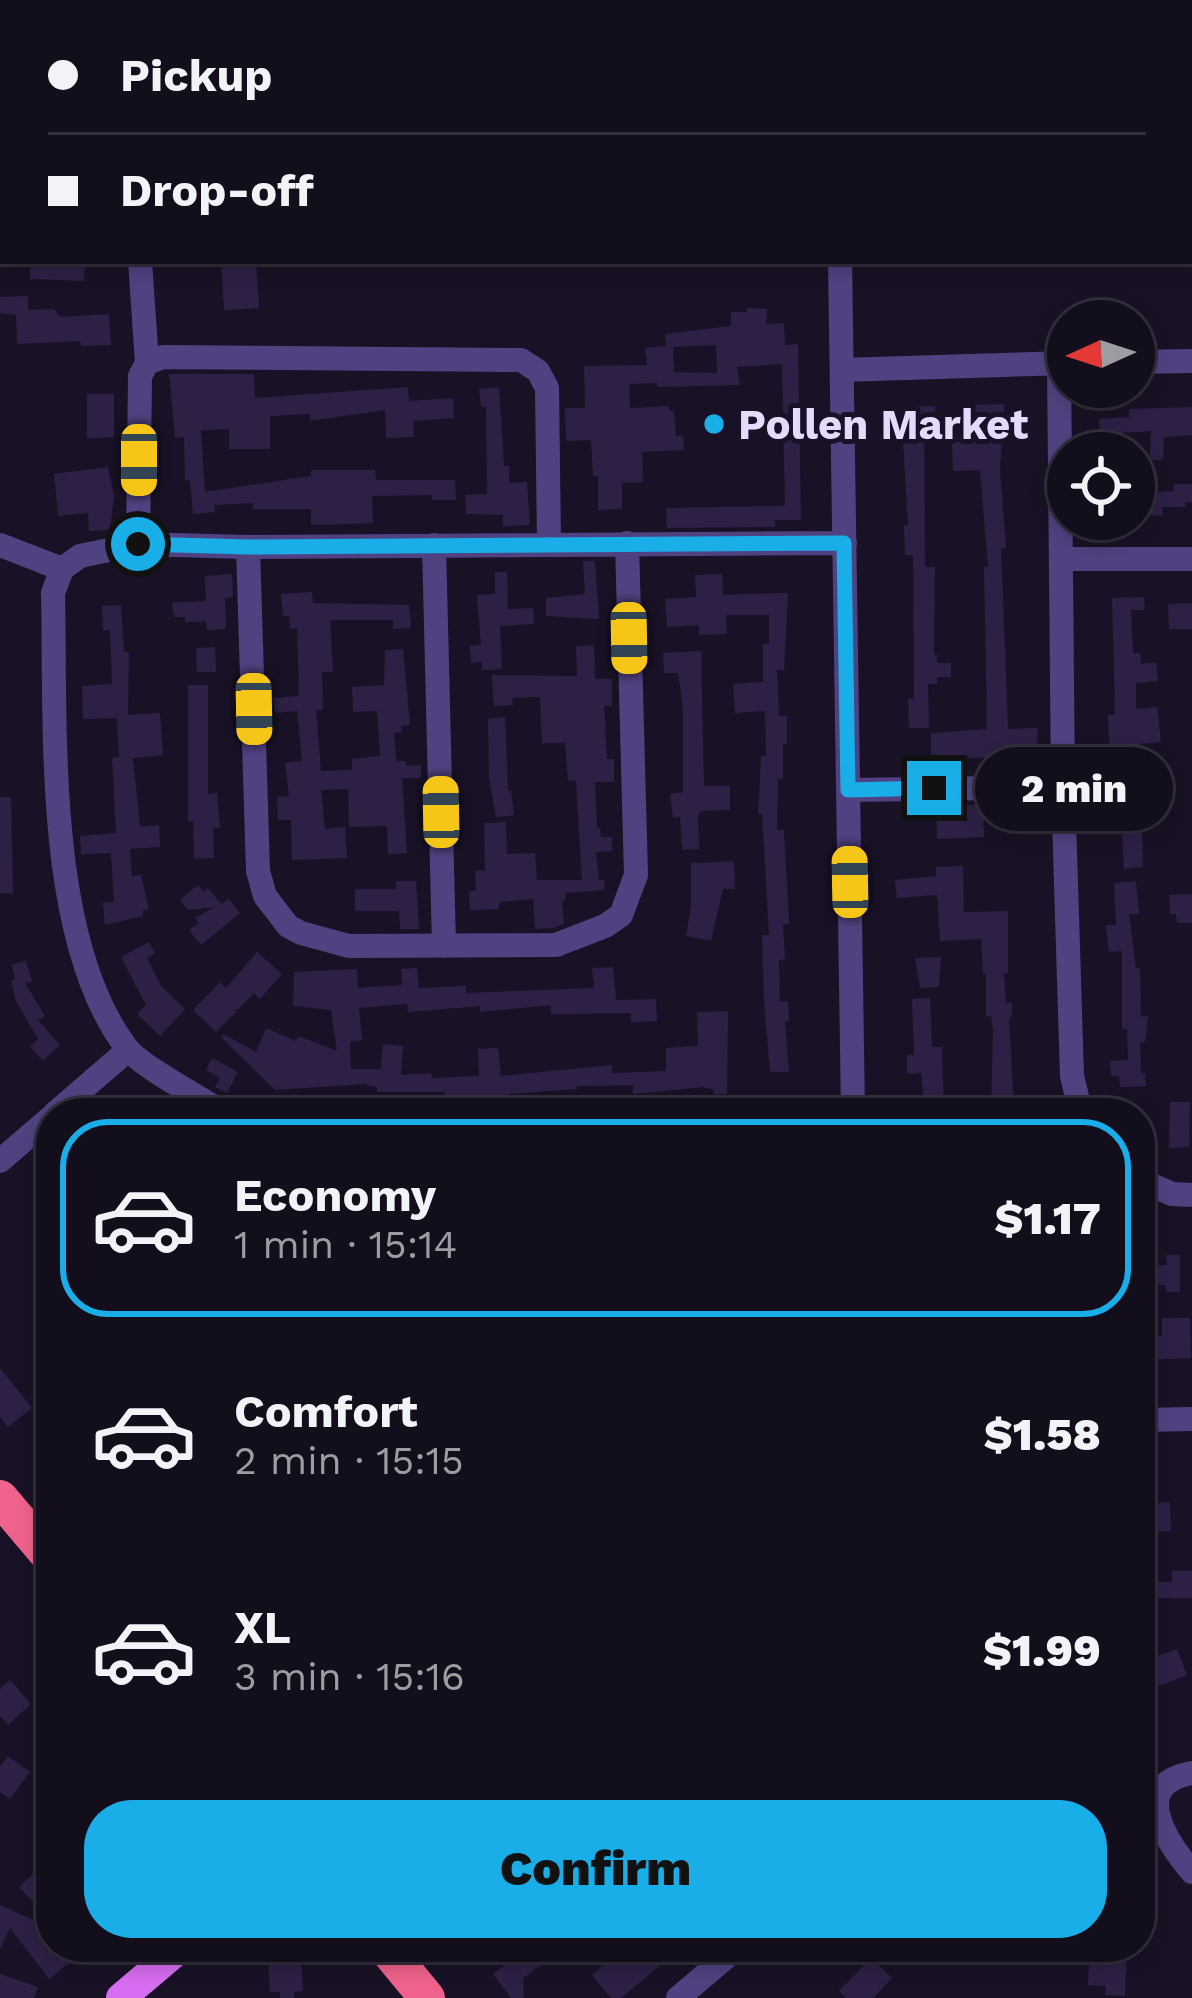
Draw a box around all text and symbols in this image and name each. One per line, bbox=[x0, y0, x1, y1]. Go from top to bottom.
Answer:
text: Pickup bbox=[120, 49, 272, 102]
text: Drop-off bbox=[120, 164, 314, 217]
north arrow bbox=[1047, 300, 1155, 408]
map controls bbox=[1047, 300, 1155, 540]
place label: Pollen Market bbox=[738, 400, 1028, 449]
marker: Pollen Market bbox=[701, 411, 727, 437]
car bbox=[121, 424, 157, 496]
button: locate bbox=[1047, 432, 1155, 540]
route start bbox=[111, 517, 165, 571]
car bbox=[610, 602, 648, 674]
car bbox=[235, 673, 273, 745]
callout: 2 min bbox=[976, 746, 1174, 830]
route end bbox=[907, 761, 961, 815]
text: 2 min bbox=[1021, 766, 1127, 811]
car bbox=[422, 776, 460, 848]
car bbox=[831, 846, 869, 918]
icon: car bbox=[90, 1164, 198, 1272]
text: Economy bbox=[234, 1169, 436, 1222]
text: $1.17 bbox=[994, 1192, 1101, 1245]
text: 1 min · 15:14 bbox=[234, 1222, 457, 1267]
icon: car bbox=[90, 1380, 198, 1488]
text: Comfort bbox=[234, 1385, 418, 1438]
text: $1.58 bbox=[984, 1408, 1101, 1461]
text: 2 min · 15:15 bbox=[234, 1438, 464, 1483]
icon: car bbox=[90, 1596, 198, 1704]
text: XL bbox=[234, 1601, 291, 1654]
text: $1.99 bbox=[983, 1624, 1101, 1677]
text: 3 min · 15:16 bbox=[234, 1654, 465, 1699]
button: Confirm bbox=[84, 1800, 1107, 1938]

